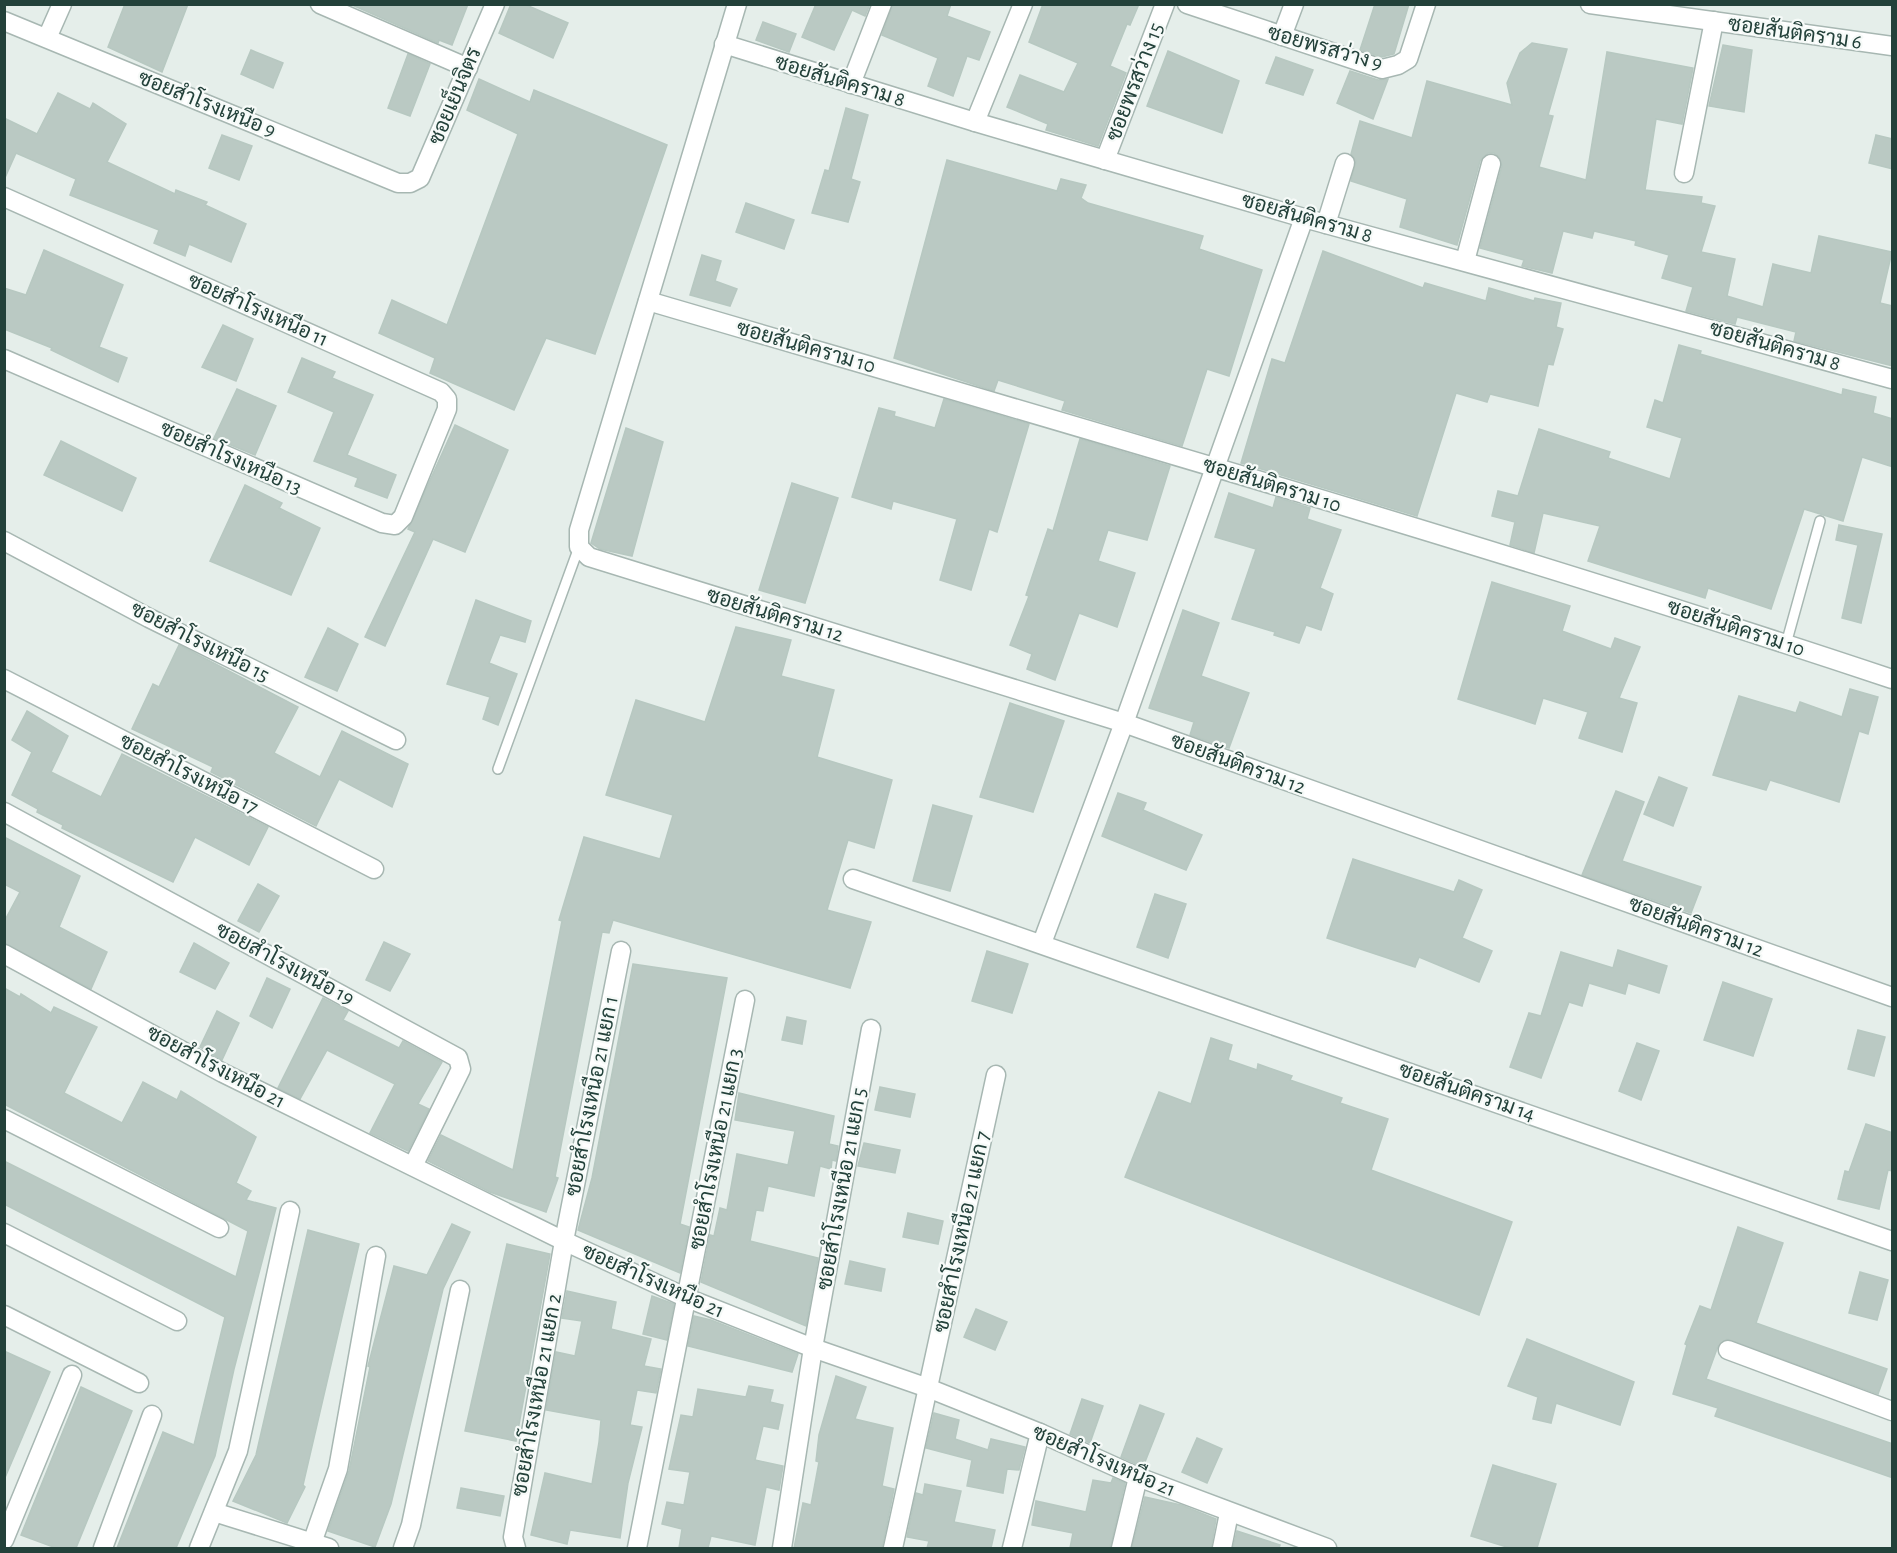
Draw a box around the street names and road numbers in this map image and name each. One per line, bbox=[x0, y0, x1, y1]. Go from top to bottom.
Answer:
street label: ซอยสันติคราม 6 bbox=[1727, 11, 1863, 53]
street label: ซอยพรสว่าง 15 bbox=[1101, 19, 1167, 144]
street label: ซอยพรสว่าง 9 bbox=[1265, 20, 1385, 74]
street label: ซอยเย็นจิตร bbox=[420, 42, 485, 148]
street label: ซอยสันติคราม 8 bbox=[772, 49, 908, 111]
street label: ซอยสำโรงเหนือ 9 bbox=[135, 63, 280, 141]
street label: ซอยสันติคราม 8 bbox=[1239, 187, 1375, 247]
street label: ซอยสำโรงเหนือ 11 bbox=[185, 266, 333, 350]
street label: ซอยสันติคราม 10 bbox=[734, 315, 878, 377]
street label: ซอยสันติคราม 8 bbox=[1707, 315, 1843, 375]
street label: ซอยสำโรงเหนือ 13 bbox=[157, 414, 306, 499]
street label: ซอยสันติคราม 10 bbox=[1200, 452, 1344, 516]
street label: ซอยสันติคราม 12 bbox=[704, 582, 846, 646]
street label: ซอยสำโรงเหนือ 15 bbox=[127, 594, 274, 686]
street label: ซอยสันติคราม 10 bbox=[1665, 594, 1808, 660]
street label: ซอยสำโรงเหนือ 17 bbox=[116, 727, 264, 818]
street label: ซอยสันติคราม 12 bbox=[1168, 728, 1309, 798]
street label: ซอยสันติคราม 12 bbox=[1626, 891, 1767, 961]
street label: ซอยสำโรงเหนือ 19 bbox=[212, 915, 360, 1009]
street label: ซอยสำโรงเหนือ 21 แยก 1 bbox=[558, 993, 622, 1198]
street label: ซอยสำโรงเหนือ 21 bbox=[143, 1018, 290, 1112]
street label: ซอยสำโรงเหนือ 21 แยก 3 bbox=[682, 1046, 746, 1252]
street label: ซอยสันติคราม 14 bbox=[1396, 1057, 1538, 1125]
street label: ซอยสำโรงเหนือ 21 แยก 5 bbox=[810, 1085, 870, 1292]
street label: ซอยสำโรงเหนือ 21 แยก 7 bbox=[926, 1128, 994, 1334]
street label: ซอยสำโรงเหนือ 21 bbox=[579, 1237, 729, 1322]
street label: ซอยสำโรงเหนือ 21 แยก 2 bbox=[505, 1291, 565, 1498]
street label: ซอยสำโรงเหนือ 21 bbox=[1029, 1418, 1180, 1501]

